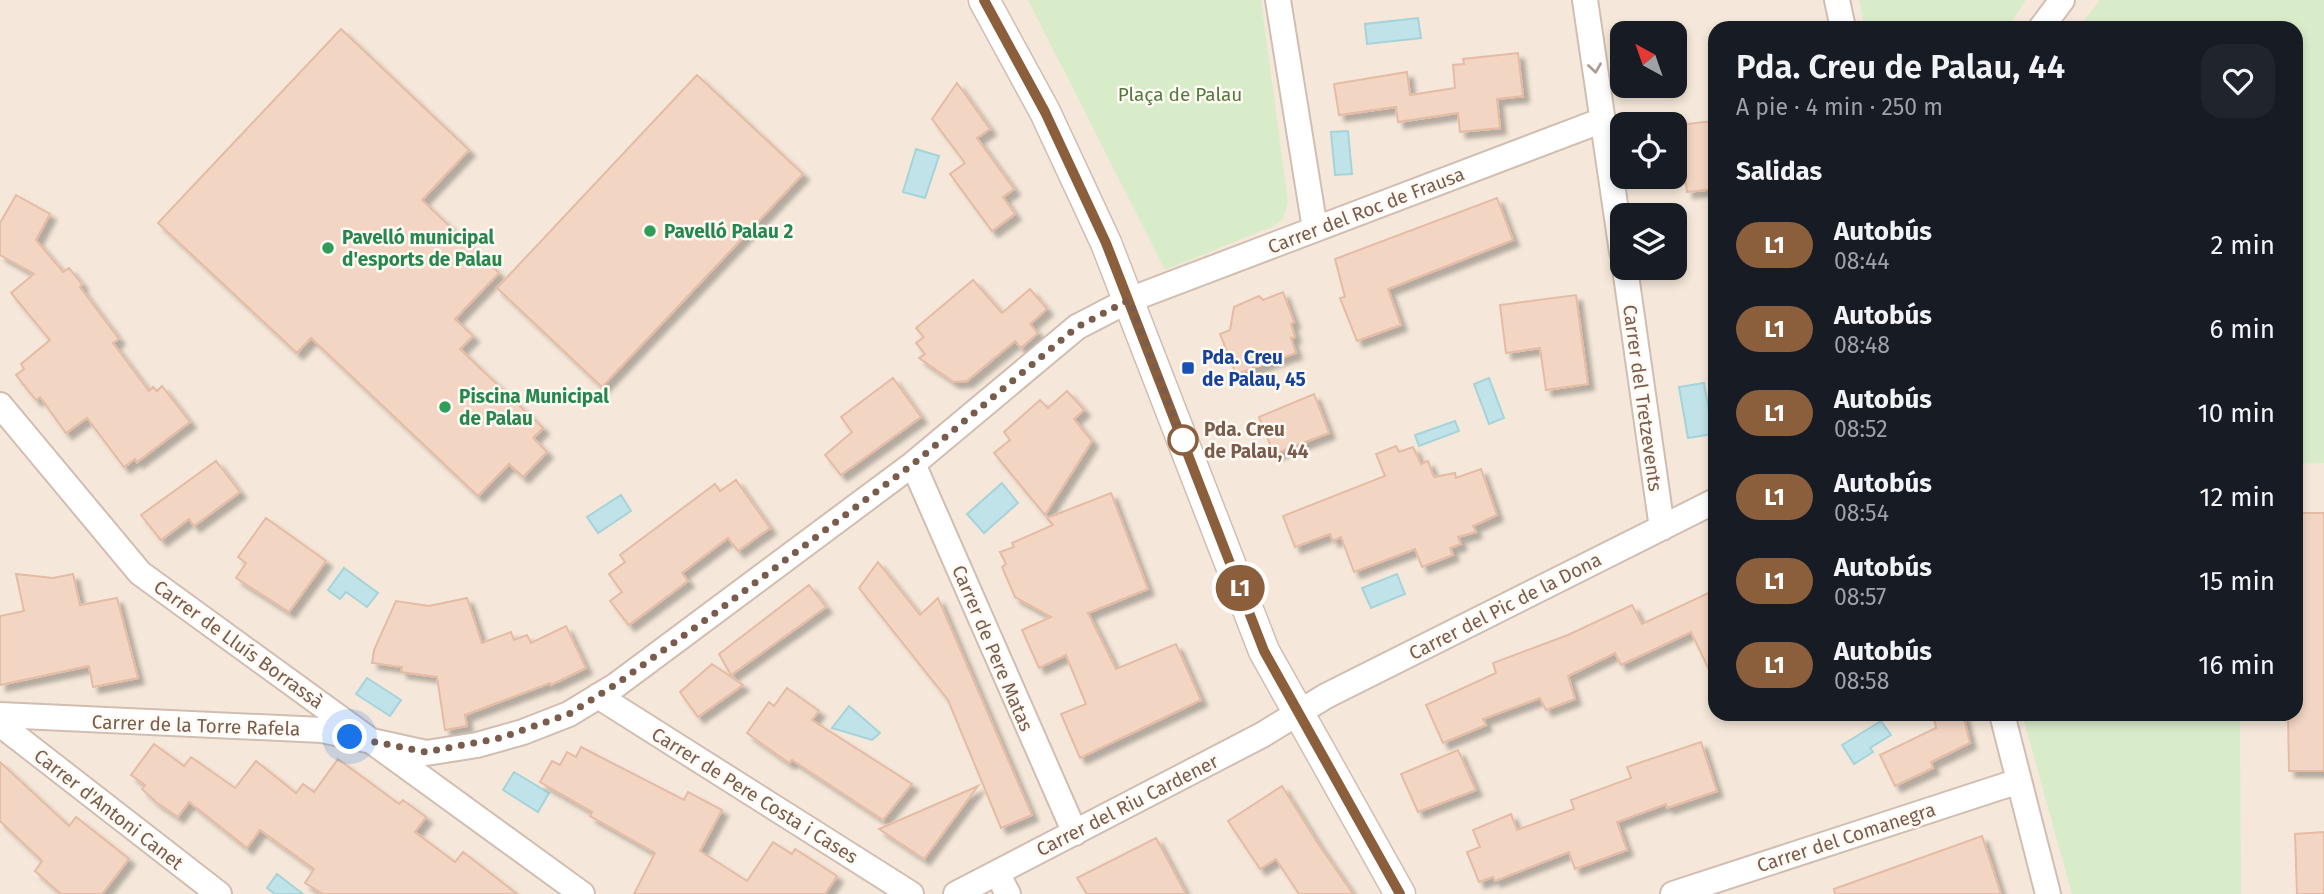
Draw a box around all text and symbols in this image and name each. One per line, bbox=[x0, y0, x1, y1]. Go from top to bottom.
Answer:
north arrow bbox=[1610, 21, 1687, 98]
map controls bbox=[1610, 21, 1687, 280]
button: heart bbox=[2201, 44, 2275, 118]
text: Pda. Creu de Palau, 44 bbox=[1736, 47, 2065, 87]
one-way arrow bbox=[1587, 62, 1602, 73]
park label: Plaça de Palau bbox=[1118, 83, 1242, 106]
text: A pie · 4 min · 250 m bbox=[1736, 93, 1943, 121]
button: locate bbox=[1610, 112, 1687, 189]
text: Salidas bbox=[1736, 156, 1822, 187]
street label: Carrer del Roc de Frausa bbox=[1265, 162, 1468, 259]
button: layers bbox=[1610, 203, 1687, 280]
text: Autobús bbox=[1834, 216, 1932, 247]
place label: Pavelló Palau 2 bbox=[664, 220, 793, 243]
marker: Pavelló Palau 2 bbox=[642, 223, 658, 239]
place label: Pavelló municipal d'esports de Palau bbox=[342, 226, 502, 271]
text: 2 min bbox=[2210, 230, 2275, 261]
text: L1 bbox=[1764, 231, 1785, 259]
marker: Pavelló municipal d'esports de Palau bbox=[320, 240, 336, 256]
text: 08:44 bbox=[1834, 247, 1889, 275]
text: Autobús bbox=[1834, 300, 1932, 331]
street label: Carrer del Tretzevents bbox=[1618, 303, 1667, 493]
text: 6 min bbox=[2209, 314, 2275, 345]
text: L1 bbox=[1764, 315, 1785, 343]
text: 08:48 bbox=[1834, 331, 1890, 359]
place label: Pda. Creu de Palau, 45 bbox=[1202, 346, 1306, 391]
marker: Pda. Creu de Palau, 45 bbox=[1180, 360, 1196, 376]
text: Autobús bbox=[1834, 384, 1932, 415]
place label: Piscina Municipal de Palau bbox=[459, 385, 609, 430]
text: 10 min bbox=[2197, 398, 2275, 429]
marker: Piscina Municipal de Palau bbox=[437, 399, 453, 415]
text: L1 bbox=[1764, 399, 1785, 427]
text: 08:52 bbox=[1834, 415, 1888, 443]
place label: Pda. Creu de Palau, 44 bbox=[1204, 418, 1309, 463]
marker: Pda. Creu de Palau, 44 bbox=[1168, 425, 1198, 455]
text: Autobús bbox=[1834, 468, 1932, 499]
text: 12 min bbox=[2199, 482, 2275, 513]
text: L1 bbox=[1764, 483, 1785, 511]
text: 08:54 bbox=[1834, 499, 1889, 527]
street label: Carrer del Pic de la Dona bbox=[1405, 548, 1605, 665]
text: Autobús bbox=[1834, 552, 1932, 583]
street label: Carrer de Pere Matas bbox=[947, 562, 1038, 735]
line badge: L1 bbox=[1208, 565, 1272, 611]
text: 15 min bbox=[2199, 566, 2275, 597]
text: L1 bbox=[1764, 567, 1785, 595]
text: L1 bbox=[1230, 574, 1250, 602]
street label: Carrer de Lluís Borrassà bbox=[149, 575, 328, 714]
text: 08:57 bbox=[1834, 583, 1886, 611]
text: Autobús bbox=[1834, 636, 1932, 667]
text: 16 min bbox=[2198, 650, 2275, 681]
text: L1 bbox=[1764, 651, 1785, 679]
text: 08:58 bbox=[1834, 667, 1889, 695]
street label: Carrer de la Torre Rafela bbox=[91, 710, 301, 741]
your location bbox=[332, 719, 367, 754]
street label: Carrer de Pere Costa i Cases bbox=[647, 722, 862, 869]
street label: Carrer d'Antoni Canet bbox=[30, 744, 188, 875]
street label: Carrer del Riu Cardener bbox=[1032, 749, 1223, 861]
street label: Carrer del Comanegra bbox=[1754, 798, 1938, 877]

